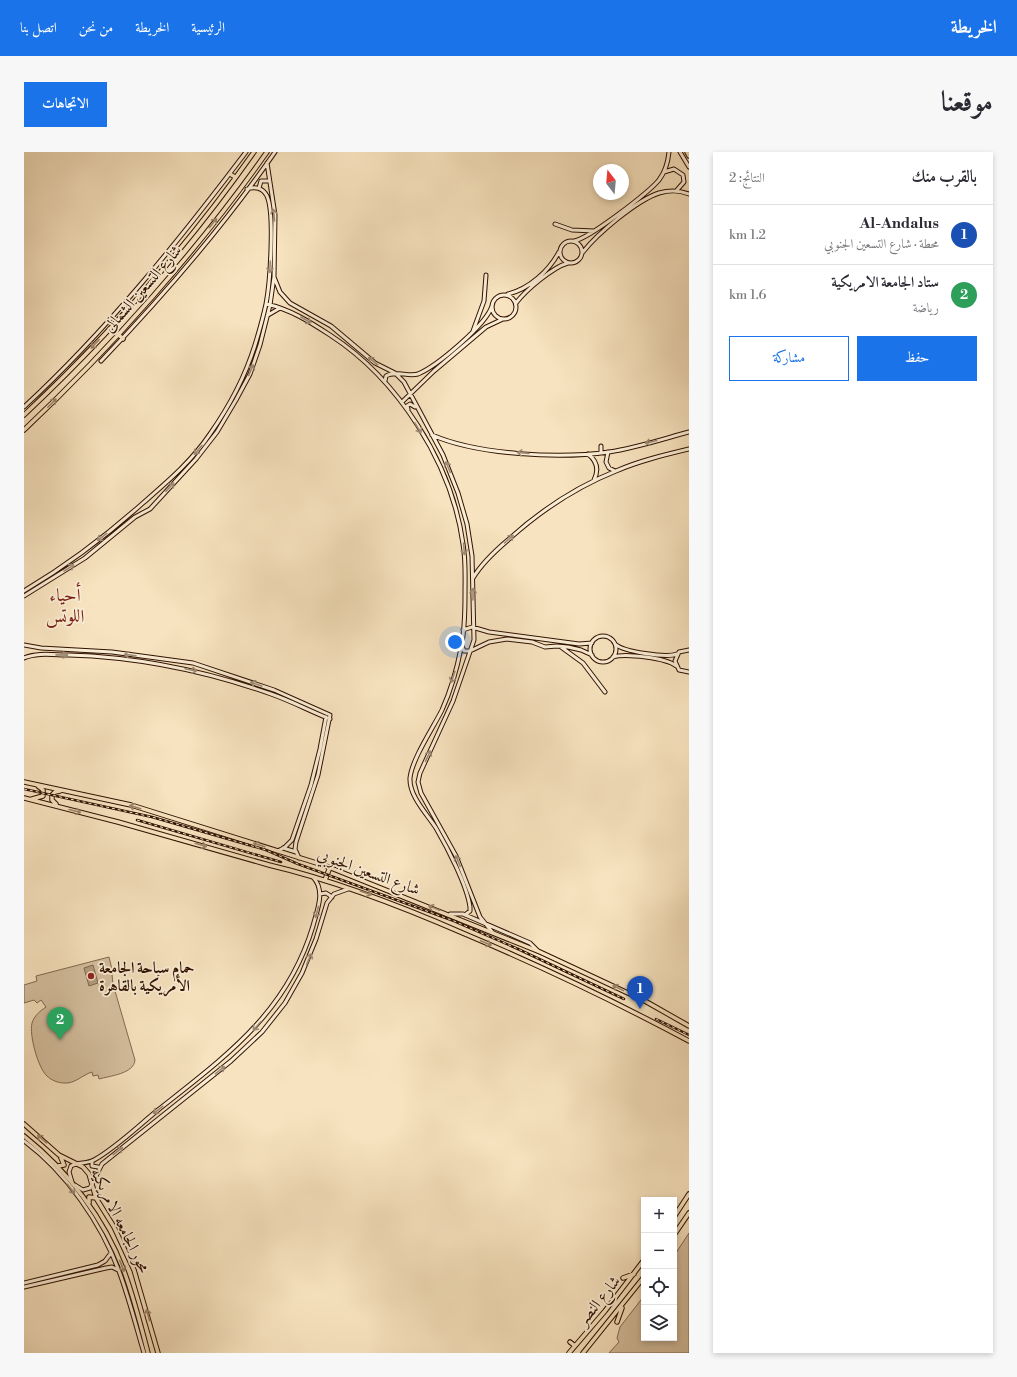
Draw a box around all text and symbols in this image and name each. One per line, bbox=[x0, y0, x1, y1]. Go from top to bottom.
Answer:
text: الخريطة bbox=[951, 15, 997, 39]
text: اتصل بنا bbox=[20, 19, 57, 37]
text: من نحن bbox=[79, 19, 113, 37]
text: الخريطة bbox=[135, 19, 169, 37]
text: الرئيسية bbox=[191, 19, 225, 37]
button: الاتجاهات bbox=[24, 82, 107, 127]
text: موقعنا bbox=[941, 85, 993, 120]
north arrow bbox=[593, 164, 629, 200]
text: بالقرب منك bbox=[911, 166, 977, 188]
text: النتائج: 2 bbox=[729, 170, 765, 186]
one-way arrow bbox=[271, 209, 278, 222]
text: Al-Andalus bbox=[860, 214, 939, 233]
one-way arrow bbox=[209, 217, 217, 228]
text: 1.2 km bbox=[729, 227, 766, 243]
text: 1 bbox=[961, 227, 967, 243]
text: محطة · شارع التسعين الجنوبي bbox=[824, 236, 939, 252]
street label: شارع التسعين الشمالى bbox=[99, 241, 189, 339]
one-way arrow bbox=[266, 260, 273, 273]
text: ستاد الجامعة الامريكية bbox=[831, 273, 939, 292]
text: 1.6 km bbox=[729, 287, 767, 303]
text: 2 bbox=[960, 287, 968, 303]
text: رياضة bbox=[913, 300, 939, 316]
one-way arrow bbox=[300, 316, 312, 324]
button: مشاركة bbox=[729, 336, 849, 381]
button: حفظ bbox=[857, 336, 977, 381]
one-way arrow bbox=[91, 338, 100, 349]
one-way arrow bbox=[367, 356, 378, 365]
one-way arrow bbox=[248, 364, 255, 376]
one-way arrow bbox=[47, 398, 57, 408]
one-way arrow bbox=[415, 422, 423, 434]
one-way arrow bbox=[645, 439, 658, 446]
one-way arrow bbox=[193, 444, 202, 455]
one-way arrow bbox=[517, 449, 530, 457]
one-way arrow bbox=[444, 462, 451, 474]
one-way arrow bbox=[165, 482, 175, 492]
one-way arrow bbox=[97, 533, 108, 542]
one-way arrow bbox=[504, 535, 514, 544]
one-way arrow bbox=[460, 542, 467, 555]
one-way arrow bbox=[63, 564, 74, 572]
district label: أحياء اللوتس bbox=[46, 582, 84, 628]
one-way arrow bbox=[469, 588, 476, 601]
your location bbox=[445, 632, 465, 652]
one-way arrow bbox=[55, 651, 68, 659]
one-way arrow bbox=[124, 651, 137, 658]
one-way arrow bbox=[185, 667, 198, 675]
one-way arrow bbox=[449, 671, 457, 683]
one-way arrow bbox=[250, 679, 262, 687]
one-way arrow bbox=[425, 751, 432, 763]
one-way arrow bbox=[129, 803, 142, 810]
one-way arrow bbox=[69, 808, 82, 815]
one-way arrow bbox=[253, 841, 266, 848]
one-way arrow bbox=[194, 842, 207, 849]
street label: شارع التسعين الجنوبي bbox=[314, 844, 423, 903]
one-way arrow bbox=[453, 855, 461, 867]
one-way arrow bbox=[359, 890, 372, 897]
one-way arrow bbox=[429, 904, 441, 912]
one-way arrow bbox=[312, 905, 320, 918]
one-way arrow bbox=[480, 939, 492, 947]
one-way arrow bbox=[306, 953, 313, 965]
place label: حمام سباحة الجامعة الأمريكية بالقاهرة bbox=[99, 958, 195, 997]
marker: حمام سباحة الجامعة الأمريكية بالقاهرة bbox=[86, 971, 96, 981]
pin: 1 bbox=[627, 976, 653, 1009]
one-way arrow bbox=[612, 984, 624, 991]
pin: 2 bbox=[47, 1007, 73, 1040]
one-way arrow bbox=[252, 1021, 262, 1031]
one-way arrow bbox=[215, 1065, 226, 1074]
one-way arrow bbox=[152, 1106, 163, 1115]
one-way arrow bbox=[37, 1134, 47, 1144]
one-way arrow bbox=[113, 1146, 124, 1155]
street label: محور الجامعه الامريكيه bbox=[85, 1165, 154, 1277]
one-way arrow bbox=[67, 1183, 75, 1194]
map controls bbox=[641, 1197, 677, 1341]
button: + bbox=[641, 1197, 677, 1233]
button: − bbox=[641, 1233, 677, 1269]
one-way arrow bbox=[119, 1260, 127, 1272]
button: locate bbox=[641, 1269, 677, 1305]
street label: شارع النصر bbox=[571, 1272, 627, 1333]
button: layers bbox=[641, 1305, 677, 1341]
one-way arrow bbox=[144, 1309, 151, 1322]

